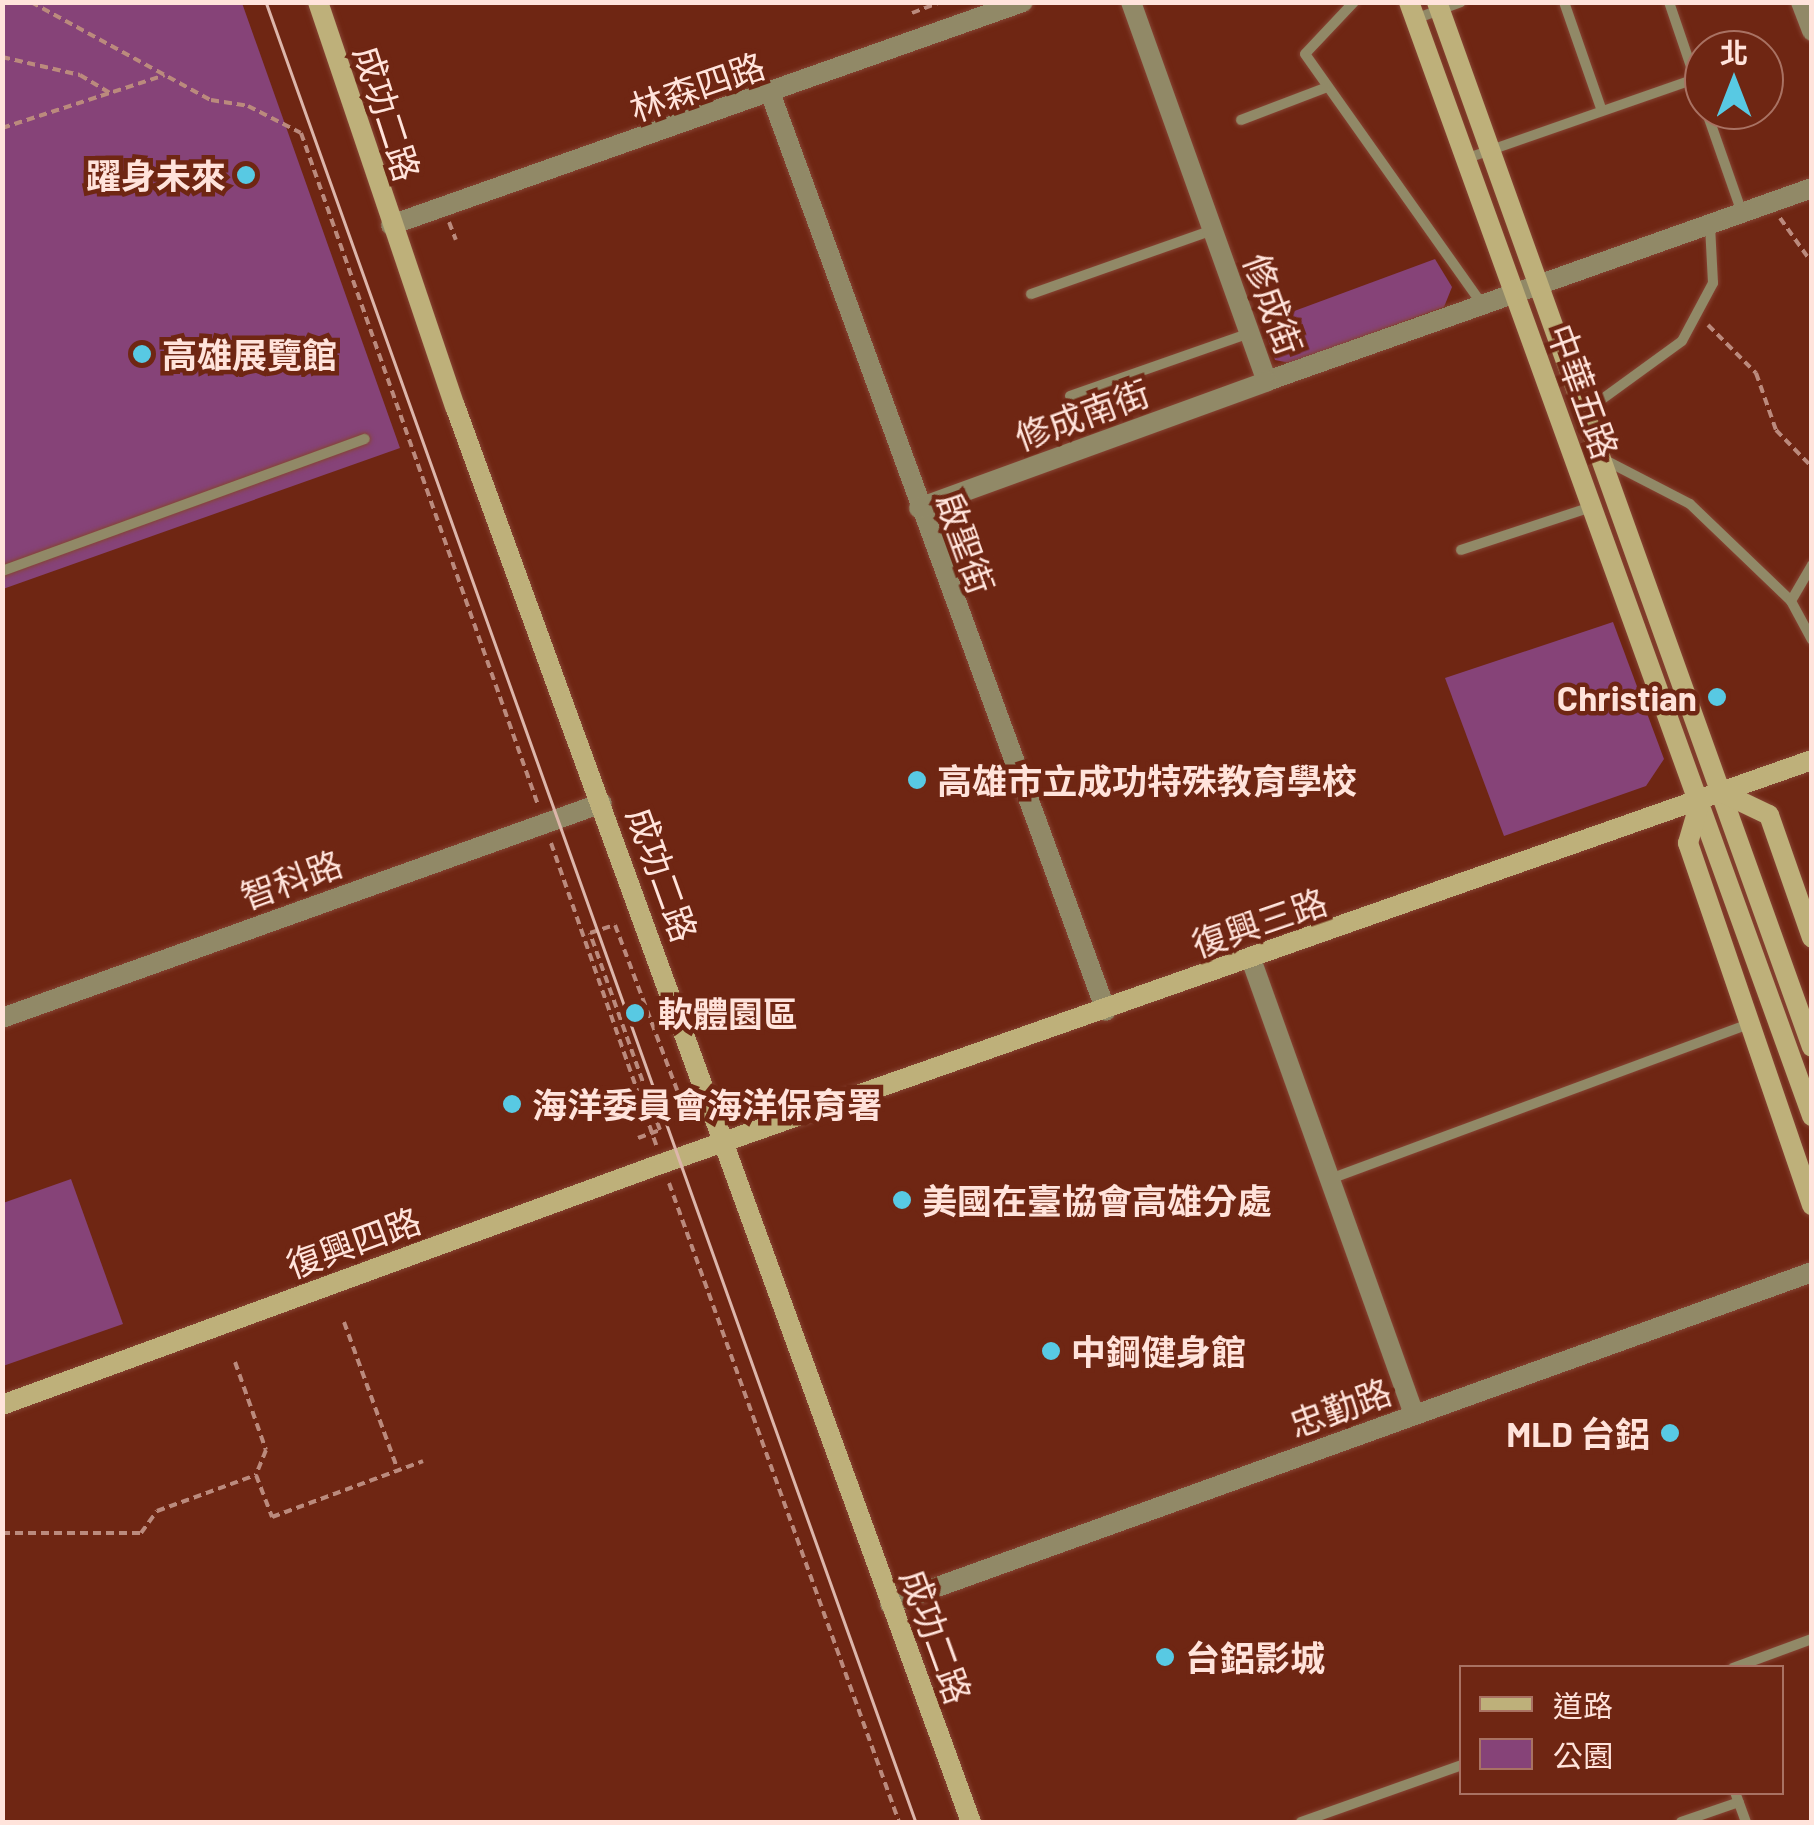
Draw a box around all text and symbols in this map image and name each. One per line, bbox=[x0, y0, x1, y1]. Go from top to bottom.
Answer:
north arrow bbox=[1684, 30, 1784, 130]
text: 北 bbox=[1720, 35, 1748, 69]
street label: 成功二路 bbox=[346, 40, 430, 186]
street label: 林森四路 bbox=[624, 43, 770, 129]
place label: 躍身未來 bbox=[86, 154, 226, 196]
marker: 躍身未來 bbox=[235, 164, 257, 186]
street label: 修成街 bbox=[1236, 247, 1312, 361]
street label: 中華五路 bbox=[1540, 318, 1628, 464]
place label: 高雄展覽館 bbox=[162, 333, 337, 375]
marker: 高雄展覽館 bbox=[131, 343, 153, 365]
street label: 修成南街 bbox=[1009, 370, 1155, 458]
street label: 啟聖街 bbox=[928, 486, 1004, 600]
place label: Christian bbox=[1557, 676, 1697, 718]
marker: Christian bbox=[1706, 686, 1728, 708]
place label: 高雄市立成功特殊教育學校 bbox=[937, 759, 1357, 801]
marker: 高雄市立成功特殊教育學校 bbox=[906, 769, 928, 791]
street label: 成功二路 bbox=[619, 801, 707, 947]
street label: 智科路 bbox=[234, 841, 348, 917]
street label: 復興三路 bbox=[1186, 879, 1332, 965]
place label: 軟體園區 bbox=[658, 992, 798, 1034]
marker: 軟體園區 bbox=[622, 1000, 648, 1026]
place label: 海洋委員會海洋保育署 bbox=[532, 1083, 882, 1125]
marker: 海洋委員會海洋保育署 bbox=[501, 1093, 523, 1115]
place label: 美國在臺協會高雄分處 bbox=[922, 1179, 1272, 1221]
marker: 美國在臺協會高雄分處 bbox=[891, 1189, 913, 1211]
street label: 復興四路 bbox=[280, 1198, 426, 1286]
place label: 中鋼健身館 bbox=[1071, 1330, 1246, 1372]
marker: 中鋼健身館 bbox=[1040, 1340, 1062, 1362]
street label: 忠勤路 bbox=[1283, 1369, 1397, 1445]
place label: MLD 台鋁 bbox=[1506, 1412, 1650, 1454]
marker: MLD 台鋁 bbox=[1659, 1422, 1681, 1444]
street label: 成功二路 bbox=[893, 1563, 981, 1709]
place label: 台鋁影城 bbox=[1185, 1636, 1325, 1678]
marker: 台鋁影城 bbox=[1154, 1646, 1176, 1668]
legend bbox=[1459, 1665, 1784, 1795]
text: 道路 bbox=[1553, 1687, 1613, 1723]
text: 公園 bbox=[1553, 1737, 1613, 1773]

